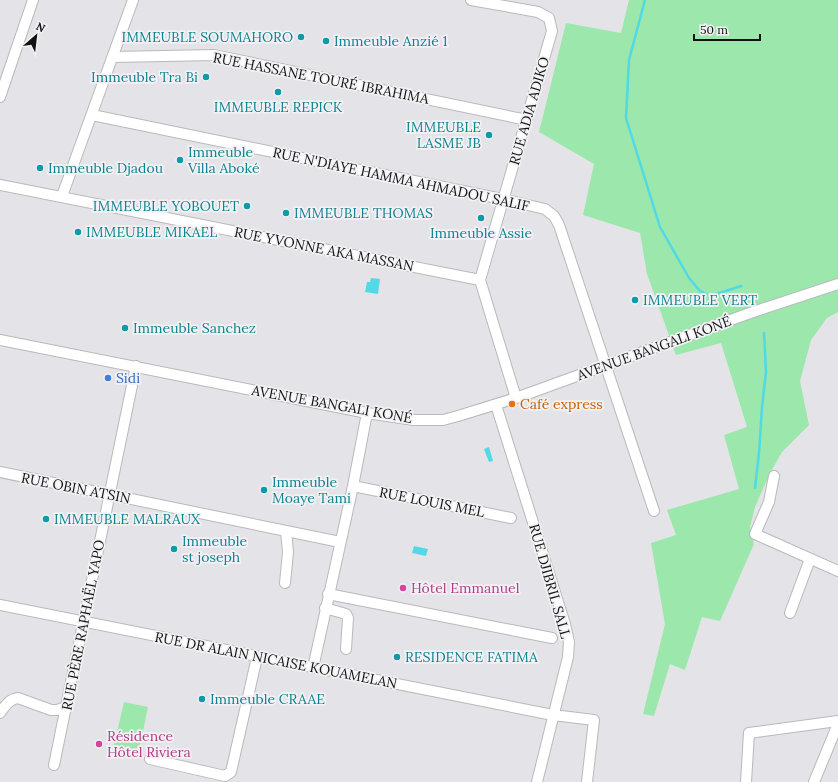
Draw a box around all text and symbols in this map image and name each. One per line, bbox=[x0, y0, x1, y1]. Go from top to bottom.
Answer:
north arrow bbox=[16, 16, 56, 56]
scale bar bbox=[694, 16, 760, 42]
text: N bbox=[34, 19, 48, 36]
text: 50 m bbox=[700, 22, 728, 37]
place label: IMMEUBLE SOUMAHORO bbox=[121, 28, 293, 46]
marker: IMMEUBLE SOUMAHORO bbox=[296, 32, 306, 42]
place label: Immeuble Anzié 1 bbox=[334, 32, 448, 50]
marker: Immeuble Anzié 1 bbox=[321, 36, 331, 46]
street label: RUE HASSANE TOURÉ IBRAHIMA bbox=[212, 48, 431, 108]
street label: RUE ADJA ADIKO bbox=[505, 55, 553, 167]
place label: Immeuble Tra Bi bbox=[91, 68, 198, 86]
marker: Immeuble Tra Bi bbox=[201, 72, 211, 82]
marker: IMMEUBLE REPICK bbox=[273, 87, 283, 97]
place label: IMMEUBLE REPICK bbox=[214, 98, 343, 116]
place label: IMMEUBLE LASME JB bbox=[406, 118, 481, 152]
marker: IMMEUBLE LASME JB bbox=[484, 130, 494, 140]
place label: Immeuble Villa Aboké bbox=[187, 143, 260, 177]
street label: RUE N'DIAYE HAMMA AHMADOU SALIF bbox=[271, 143, 531, 215]
marker: Immeuble Villa Aboké bbox=[175, 155, 185, 165]
place label: Immeuble Djadou bbox=[48, 159, 163, 177]
marker: Immeuble Djadou bbox=[35, 163, 45, 173]
place label: IMMEUBLE YOBOUET bbox=[93, 197, 239, 215]
marker: IMMEUBLE YOBOUET bbox=[242, 201, 252, 211]
place label: IMMEUBLE THOMAS bbox=[294, 204, 433, 222]
marker: IMMEUBLE THOMAS bbox=[281, 208, 291, 218]
marker: Immeuble Assie bbox=[476, 213, 486, 223]
place label: IMMEUBLE MIKAEL bbox=[86, 223, 217, 241]
street label: RUE YVONNE AKA MASSAN bbox=[233, 223, 416, 275]
place label: Immeuble Assie bbox=[430, 224, 532, 242]
marker: IMMEUBLE MIKAEL bbox=[73, 227, 83, 237]
place label: IMMEUBLE VERT bbox=[643, 291, 757, 309]
marker: IMMEUBLE VERT bbox=[630, 295, 640, 305]
street label: AVENUE BANGALI KONÉ bbox=[573, 312, 734, 385]
place label: Immeuble Sanchez bbox=[133, 319, 256, 337]
marker: Immeuble Sanchez bbox=[120, 323, 130, 333]
place label: Sidi bbox=[116, 369, 140, 387]
marker: Sidi bbox=[103, 373, 113, 383]
street label: AVENUE BANGALI KONÉ bbox=[249, 381, 414, 427]
place label: Café express bbox=[520, 395, 603, 413]
marker: Café express bbox=[507, 399, 517, 409]
street label: RUE OBIN ATSIN bbox=[20, 469, 132, 507]
place label: Immeuble Moaye Tami bbox=[272, 473, 351, 507]
street label: RUE LOUIS MEL bbox=[378, 483, 486, 521]
marker: Immeuble Moaye Tami bbox=[259, 485, 269, 495]
place label: IMMEUBLE MALRAUX bbox=[54, 510, 201, 528]
marker: IMMEUBLE MALRAUX bbox=[41, 514, 51, 524]
street label: RUE DJIBRIL SALL bbox=[525, 522, 575, 640]
place label: Immeuble st joseph bbox=[182, 532, 248, 566]
street label: RUE PÈRE RAPHAËL YAPO bbox=[58, 538, 108, 712]
marker: Immeuble st joseph bbox=[169, 544, 179, 554]
place label: Hôtel Emmanuel bbox=[411, 579, 520, 597]
marker: Hôtel Emmanuel bbox=[398, 583, 408, 593]
street label: RUE DR ALAIN NICAISE KOUAMELAN bbox=[153, 628, 399, 692]
place label: RESIDENCE FATIMA bbox=[405, 648, 538, 666]
marker: RESIDENCE FATIMA bbox=[392, 652, 402, 662]
place label: Immeuble CRAAE bbox=[210, 690, 325, 708]
marker: Immeuble CRAAE bbox=[197, 694, 207, 704]
place label: Résidence Hôtel Riviera bbox=[107, 727, 191, 761]
marker: Résidence Hôtel Riviera bbox=[94, 739, 104, 749]

